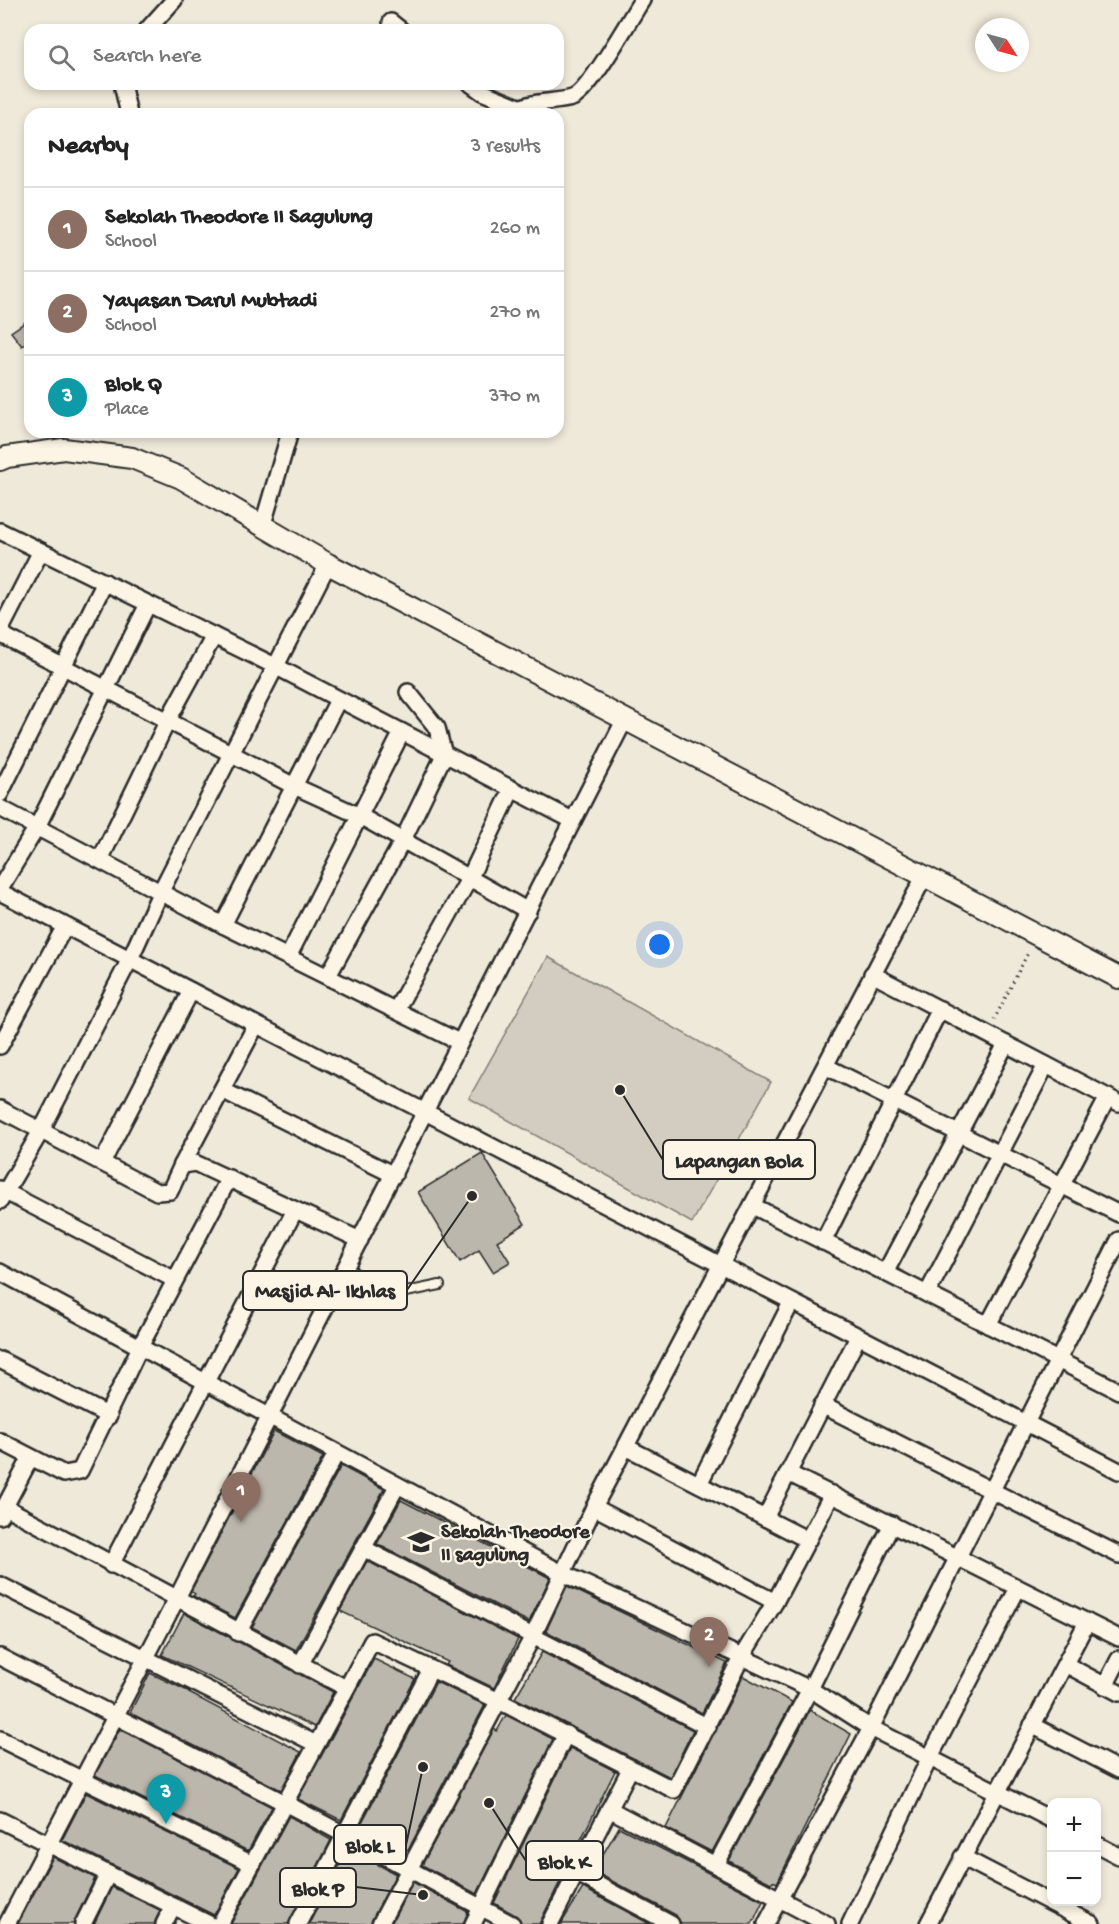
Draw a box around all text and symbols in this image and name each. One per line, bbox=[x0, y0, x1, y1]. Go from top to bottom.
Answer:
north arrow bbox=[975, 18, 1029, 72]
search box bbox=[24, 24, 564, 90]
icon: search bbox=[45, 41, 78, 74]
text: Search here bbox=[93, 44, 201, 70]
text: Nearby bbox=[48, 132, 129, 163]
text: 3 results bbox=[471, 136, 540, 159]
text: Sekolah Theodore II Sagulung bbox=[105, 205, 373, 231]
text: 1 bbox=[63, 218, 72, 241]
text: 260 m bbox=[490, 218, 540, 241]
text: School bbox=[105, 231, 157, 254]
text: Yayasan Darul Mubtadi bbox=[105, 289, 317, 315]
text: 2 bbox=[63, 302, 72, 325]
text: 270 m bbox=[490, 302, 540, 325]
text: School bbox=[105, 315, 157, 338]
text: Blok Q bbox=[105, 373, 162, 399]
text: 3 bbox=[62, 386, 73, 409]
text: 370 m bbox=[489, 386, 540, 409]
text: Place bbox=[105, 399, 149, 422]
your location bbox=[645, 930, 674, 959]
callout: Lapangan Bola bbox=[663, 1140, 815, 1179]
text: Lapangan Bola bbox=[675, 1151, 804, 1176]
callout: Masjid Al- Ikhlas bbox=[243, 1271, 407, 1310]
text: Masjid Al- Ikhlas bbox=[255, 1281, 396, 1306]
pin: 1 bbox=[222, 1472, 260, 1522]
place label: Sekolah Theodore II sagulung bbox=[441, 1522, 590, 1568]
school or university icon: Sekolah Theodore II sagulung bbox=[406, 1527, 436, 1557]
pin: 2 bbox=[690, 1618, 728, 1667]
pin: 3 bbox=[146, 1774, 186, 1824]
map controls bbox=[1047, 1798, 1101, 1906]
button: + bbox=[1047, 1798, 1101, 1852]
callout: Blok L bbox=[334, 1825, 406, 1864]
text: Blok L bbox=[345, 1836, 395, 1861]
callout: Blok K bbox=[526, 1841, 603, 1880]
text: Blok K bbox=[537, 1852, 593, 1877]
button: − bbox=[1047, 1852, 1101, 1906]
callout: Blok P bbox=[280, 1868, 356, 1907]
text: Blok P bbox=[291, 1879, 346, 1904]

